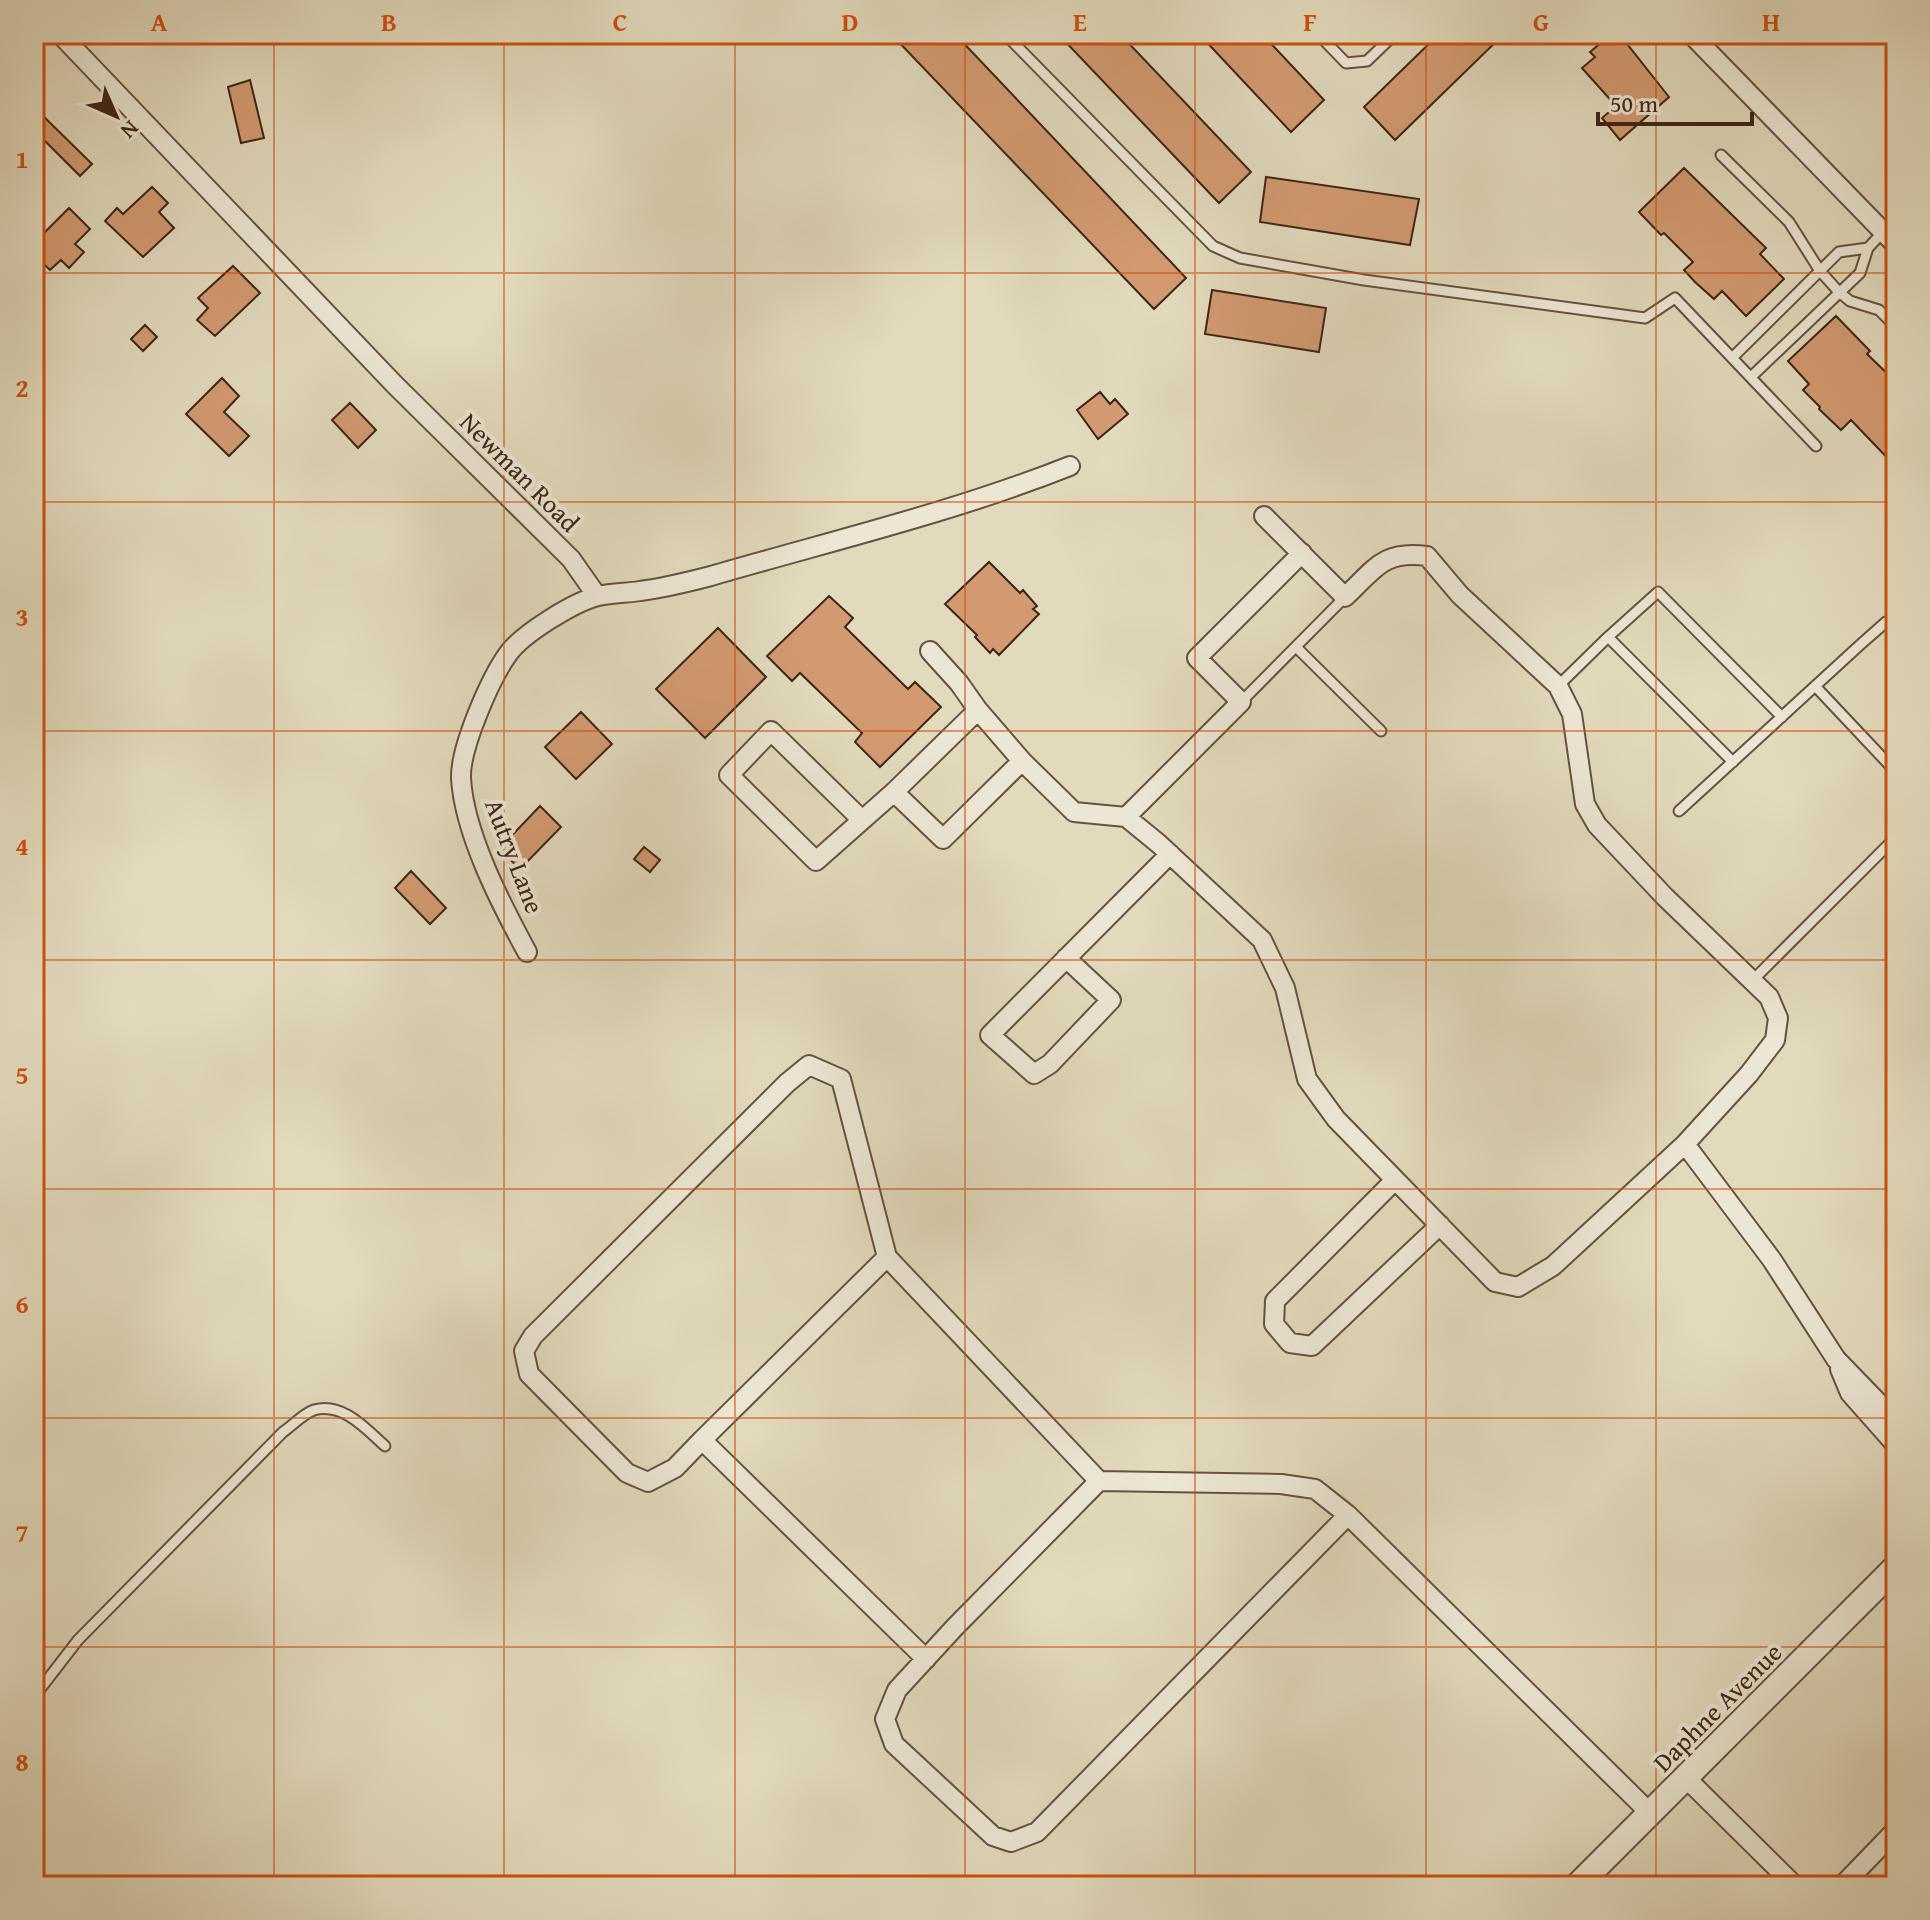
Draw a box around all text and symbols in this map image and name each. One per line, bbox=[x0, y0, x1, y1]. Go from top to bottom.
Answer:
text: A bbox=[151, 2, 168, 41]
text: B bbox=[381, 2, 397, 41]
text: C bbox=[613, 2, 627, 41]
text: D bbox=[842, 2, 858, 41]
text: E bbox=[1073, 2, 1087, 41]
text: F bbox=[1303, 2, 1317, 41]
text: G bbox=[1533, 2, 1549, 41]
text: H bbox=[1762, 2, 1780, 41]
north arrow bbox=[76, 76, 156, 156]
scale bar bbox=[1598, 76, 1752, 126]
text: 50 m bbox=[1610, 86, 1658, 121]
text: N bbox=[113, 114, 147, 147]
text: 1 bbox=[15, 139, 29, 178]
text: 2 bbox=[15, 368, 29, 407]
street label: Newman Road bbox=[451, 403, 589, 541]
text: 3 bbox=[15, 597, 29, 636]
street label: Autry Lane bbox=[475, 793, 555, 919]
text: 4 bbox=[15, 826, 29, 865]
text: 5 bbox=[15, 1055, 29, 1094]
text: 6 bbox=[15, 1284, 29, 1323]
text: 7 bbox=[15, 1513, 29, 1552]
street label: Daphne Avenue bbox=[1643, 1633, 1791, 1781]
text: 8 bbox=[15, 1742, 29, 1781]

